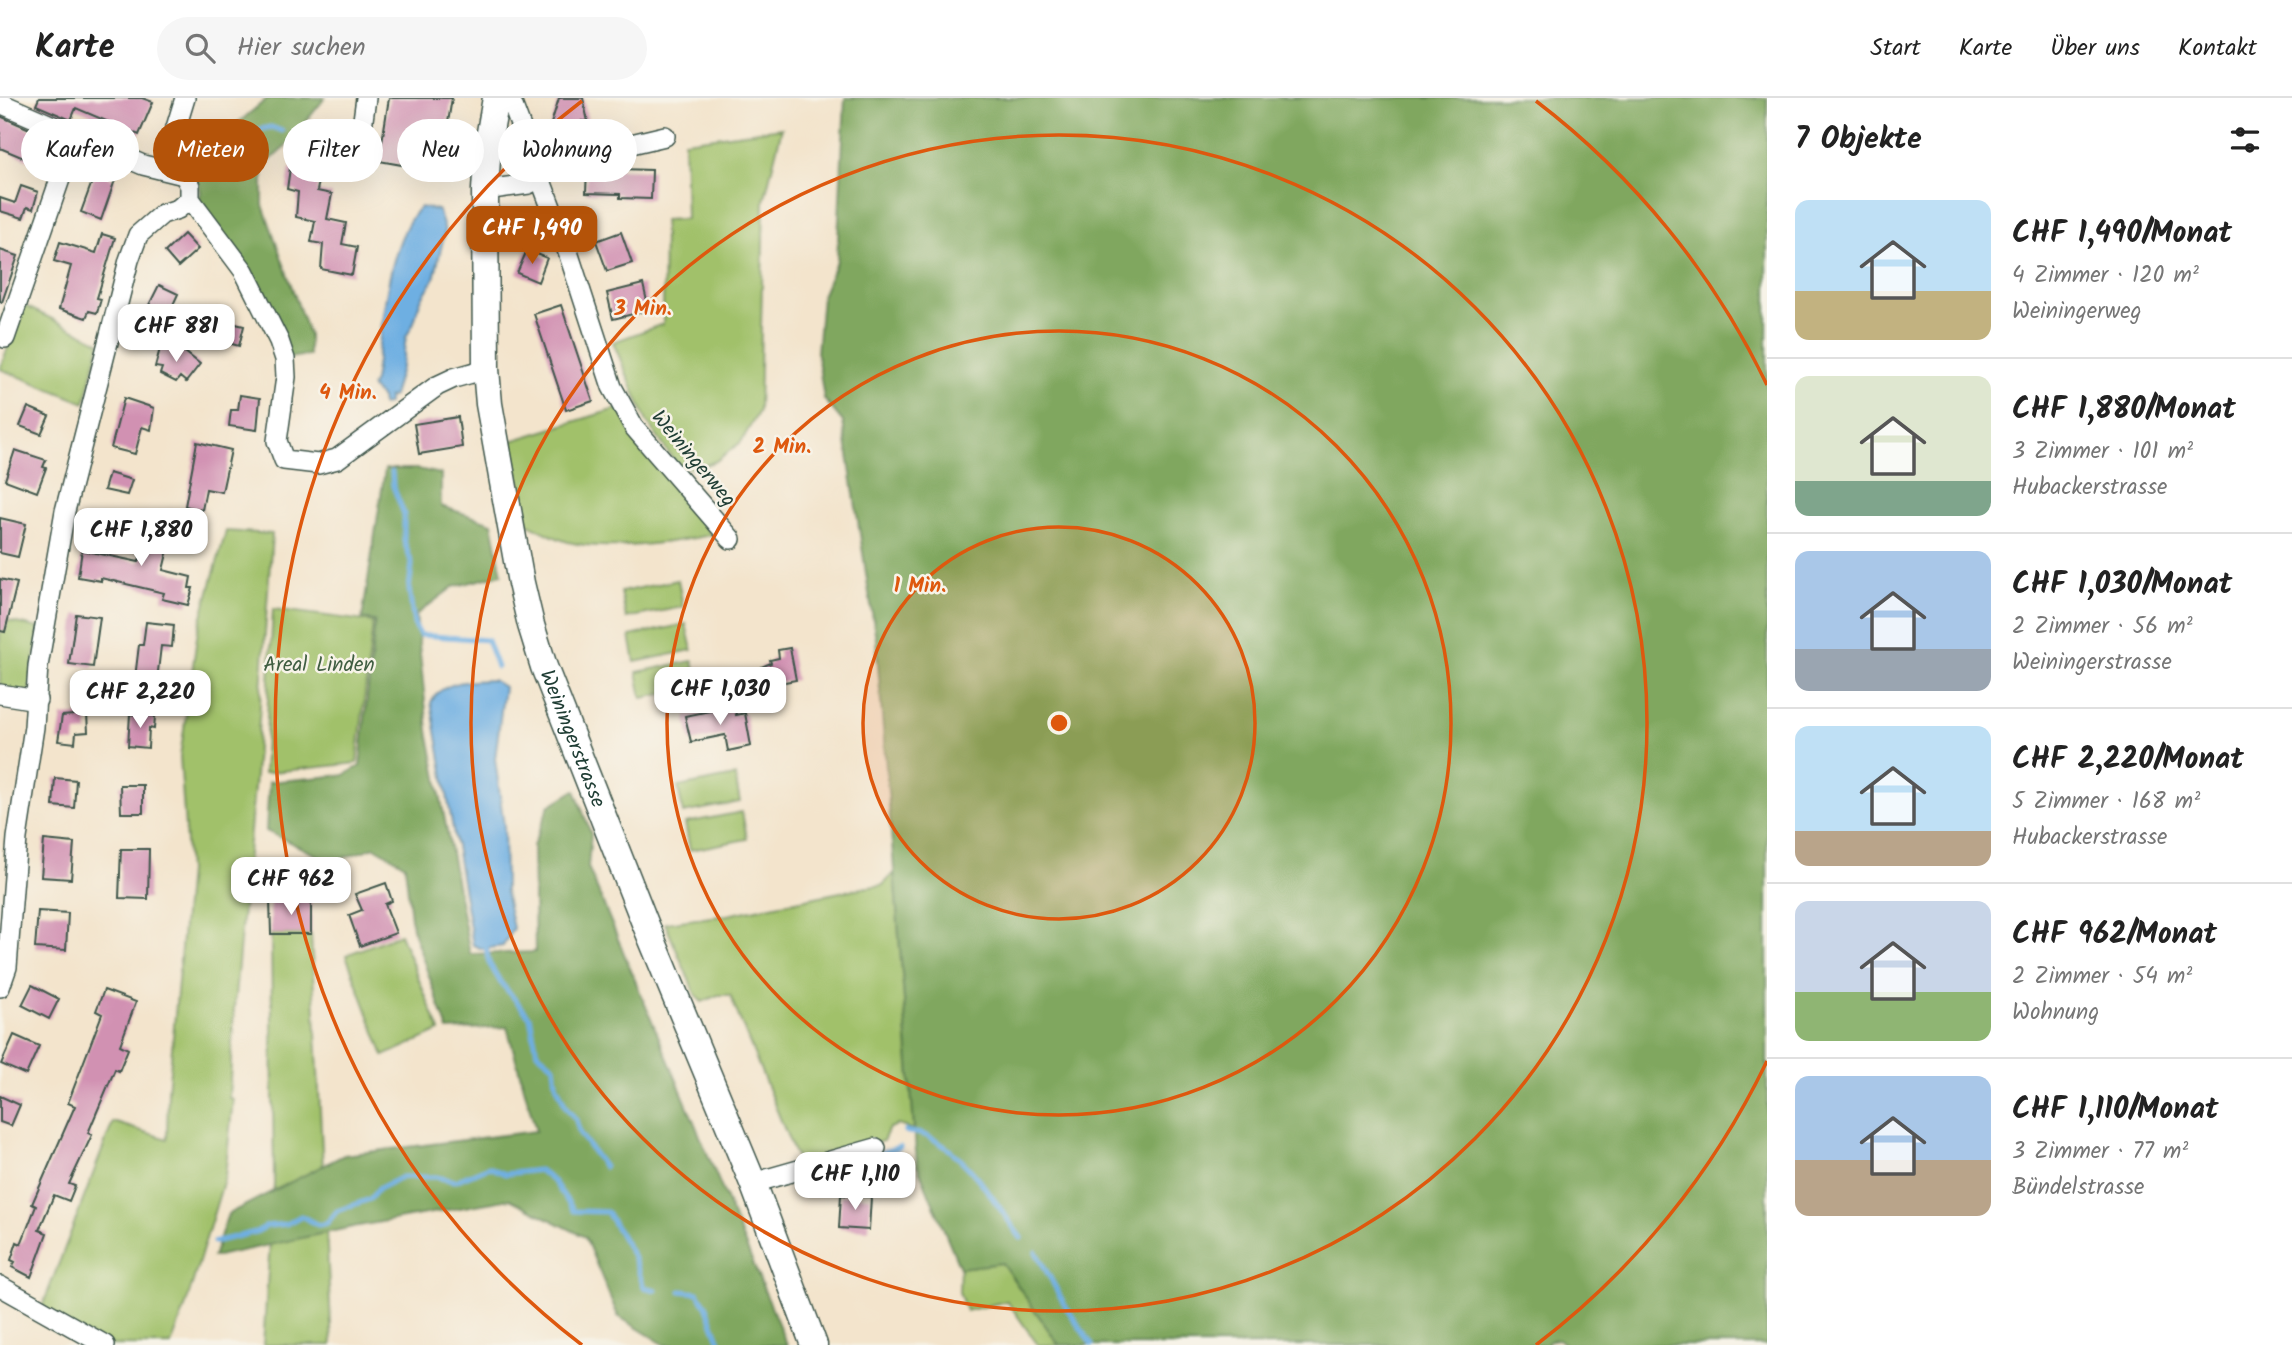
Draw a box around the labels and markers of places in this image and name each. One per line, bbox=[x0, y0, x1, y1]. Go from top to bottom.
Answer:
pin: CHF 1,490 bbox=[452, 206, 612, 266]
pin: CHF 881 bbox=[111, 304, 241, 364]
pin: CHF 1,880 bbox=[61, 508, 221, 568]
pin: CHF 1,030 bbox=[640, 668, 800, 727]
pin: CHF 2,220 bbox=[60, 670, 220, 730]
centre of rings bbox=[1047, 711, 1071, 735]
pin: CHF 962 bbox=[226, 858, 356, 917]
pin: CHF 1,110 bbox=[775, 1152, 935, 1212]

